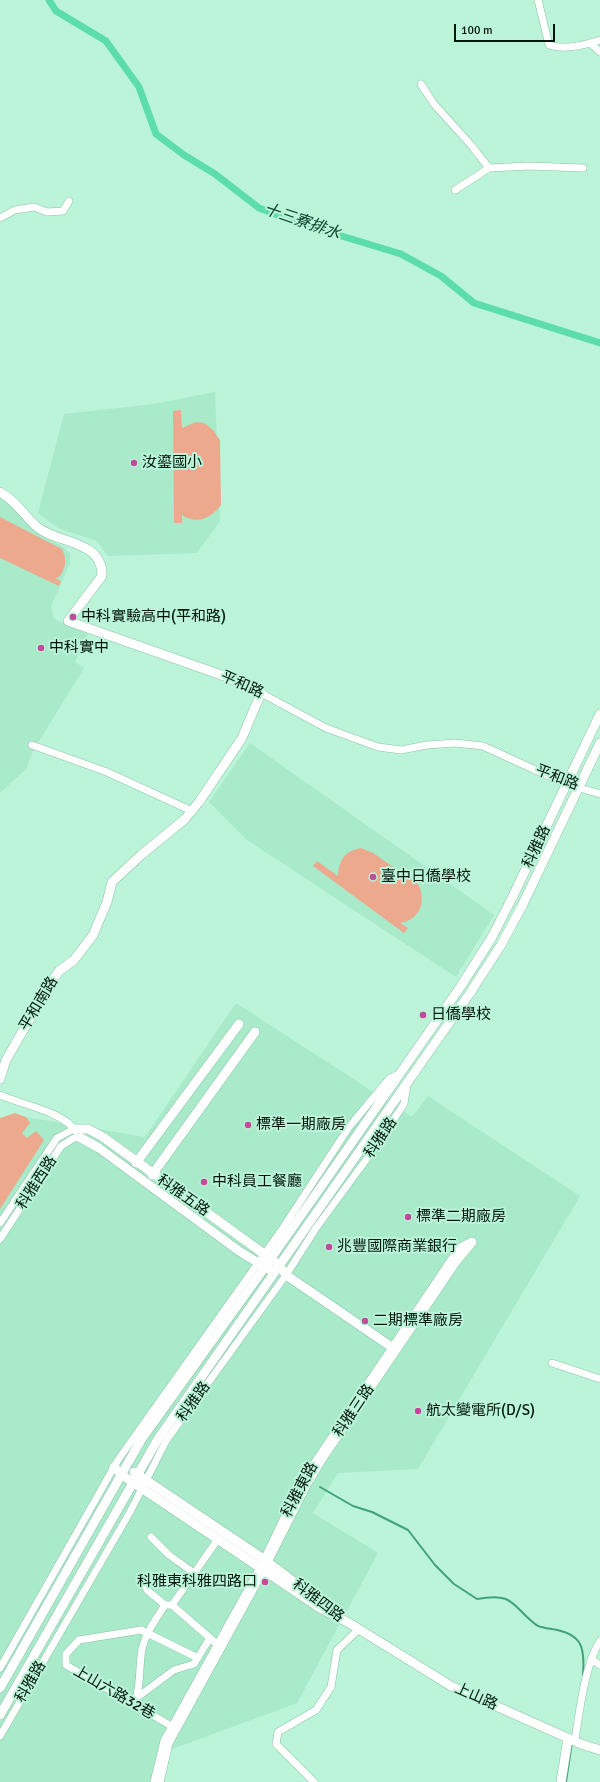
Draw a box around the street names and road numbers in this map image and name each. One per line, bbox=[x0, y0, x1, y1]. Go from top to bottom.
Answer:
street label: 平和路 bbox=[218, 668, 266, 702]
street label: 平和路 bbox=[533, 762, 581, 794]
street label: 科雅路 bbox=[519, 823, 555, 871]
street label: 平和南路 bbox=[16, 974, 62, 1034]
street label: 科雅路 bbox=[361, 1114, 401, 1162]
street label: 科雅西路 bbox=[13, 1153, 61, 1213]
street label: 科雅五路 bbox=[153, 1171, 213, 1221]
street label: 科雅路 bbox=[173, 1379, 215, 1425]
street label: 科雅三路 bbox=[330, 1381, 378, 1441]
street label: 科雅東路 bbox=[278, 1459, 322, 1521]
street label: 科雅四路 bbox=[289, 1576, 347, 1626]
street label: 科雅路 bbox=[12, 1658, 50, 1706]
street label: 上山六路32巷 bbox=[70, 1662, 158, 1724]
street label: 上山路 bbox=[452, 1680, 500, 1714]

